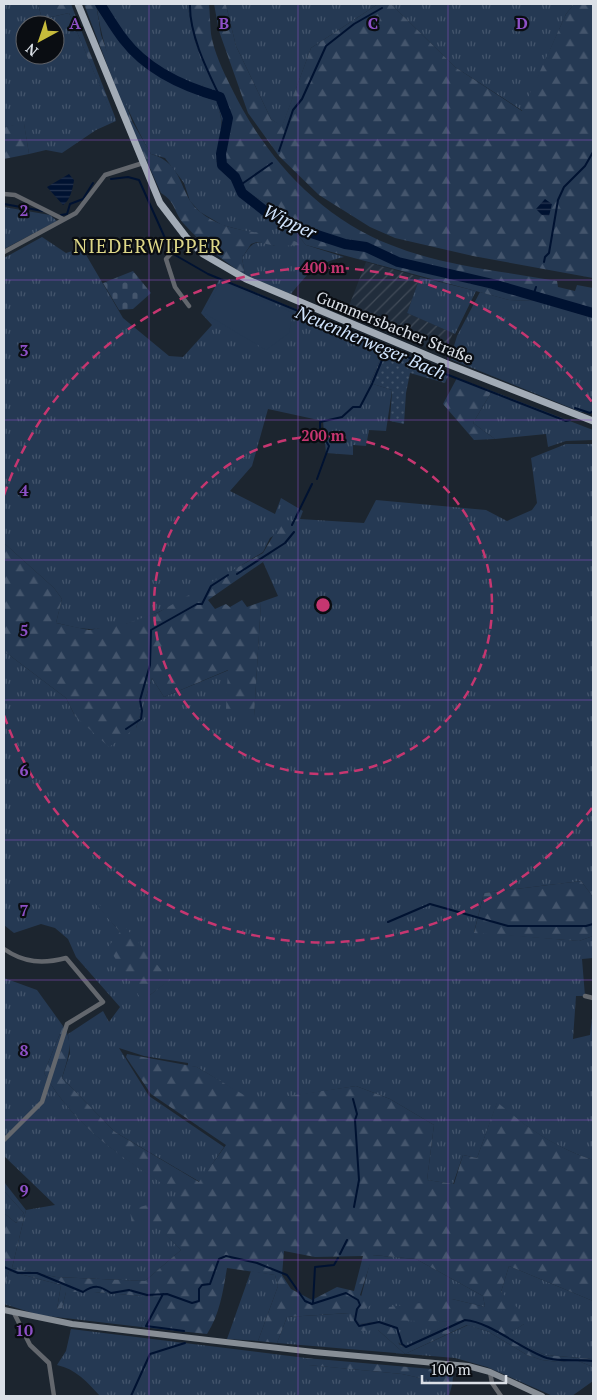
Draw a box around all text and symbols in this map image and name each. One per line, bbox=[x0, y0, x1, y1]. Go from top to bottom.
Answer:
text: A bbox=[69, 12, 81, 34]
text: B bbox=[219, 12, 229, 34]
text: C bbox=[368, 12, 378, 34]
text: D bbox=[516, 12, 528, 34]
north arrow bbox=[15, 15, 65, 65]
text: N bbox=[21, 39, 41, 61]
water label: Wipper bbox=[259, 198, 322, 245]
text: 2 bbox=[19, 199, 29, 221]
district label: NIEDERWIPPER bbox=[73, 233, 223, 258]
text: 400 m bbox=[301, 257, 345, 277]
street label: Gummersbacher Straße bbox=[313, 285, 477, 369]
water label: Neuenherweger Bach bbox=[291, 299, 450, 384]
text: 3 bbox=[19, 339, 29, 361]
text: 200 m bbox=[301, 425, 345, 445]
text: 4 bbox=[19, 479, 29, 501]
centre of rings bbox=[314, 596, 332, 614]
text: 5 bbox=[19, 619, 29, 641]
text: 6 bbox=[19, 759, 29, 781]
text: 7 bbox=[19, 899, 29, 921]
text: 8 bbox=[19, 1039, 29, 1061]
text: 9 bbox=[19, 1179, 29, 1201]
text: 10 bbox=[15, 1319, 33, 1341]
scale bar bbox=[422, 1352, 506, 1384]
text: 100 m bbox=[430, 1359, 471, 1379]

